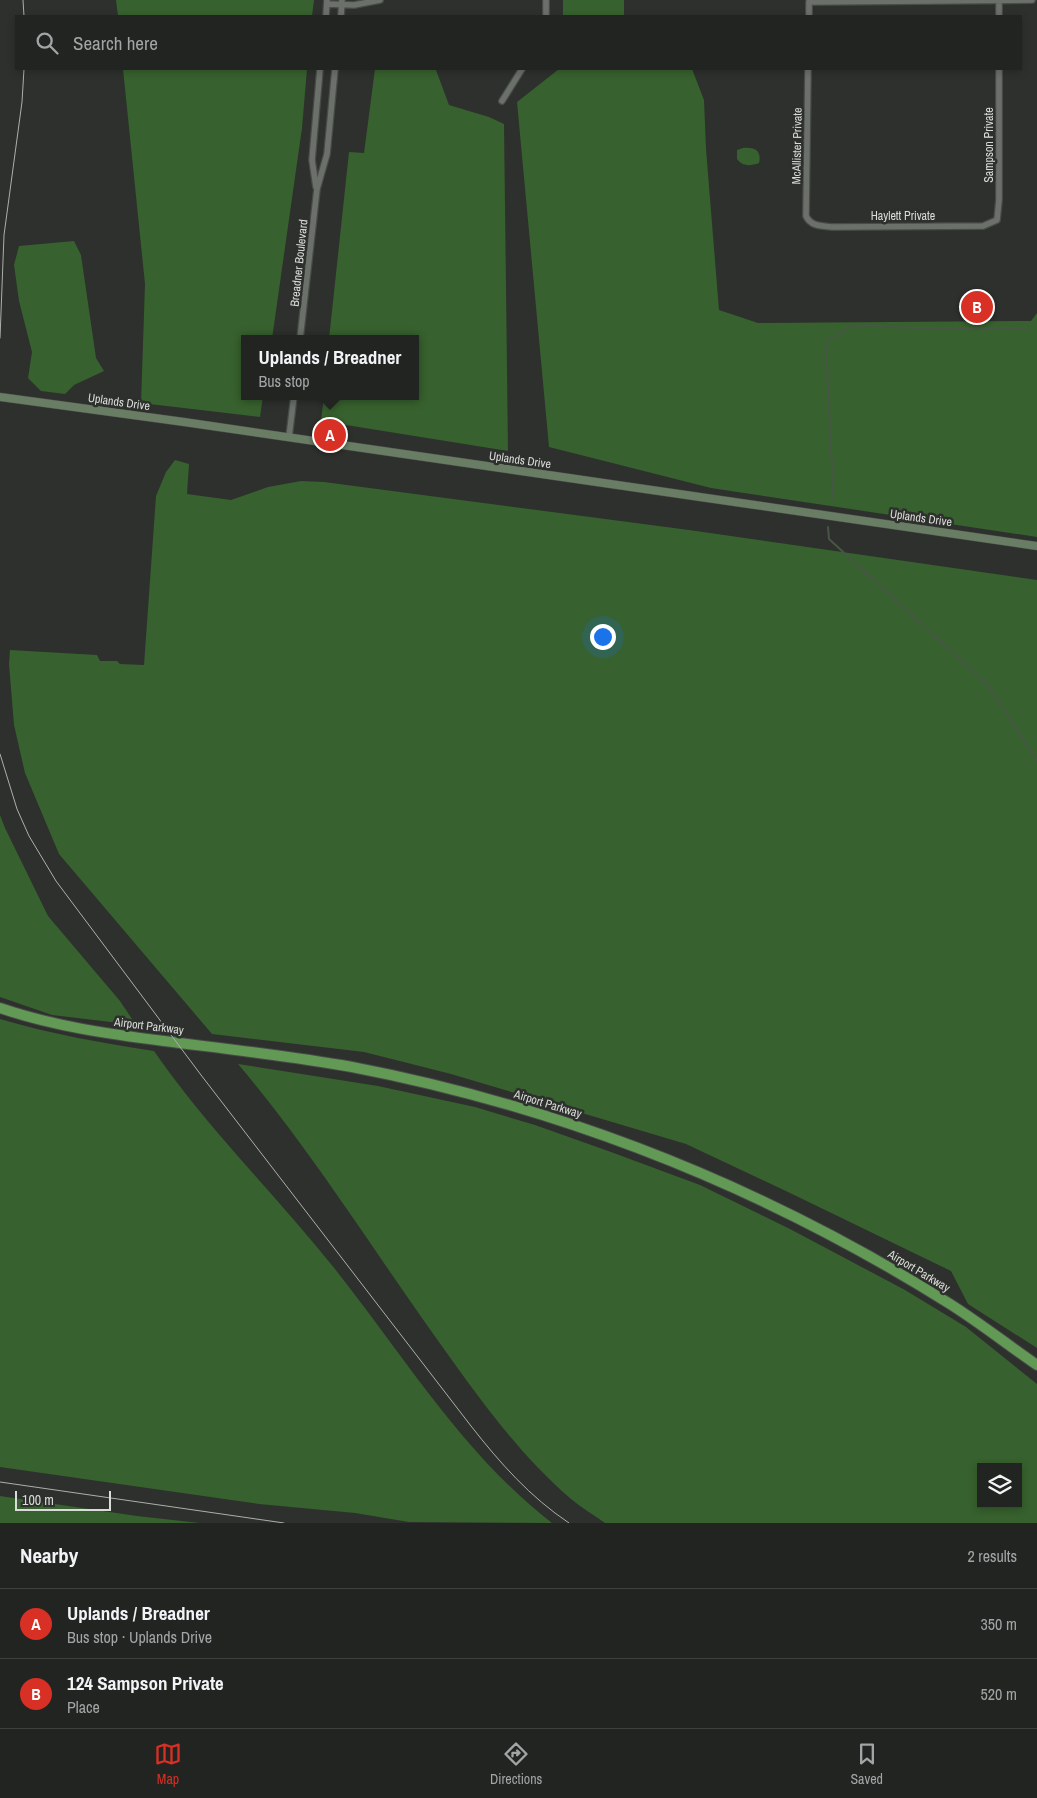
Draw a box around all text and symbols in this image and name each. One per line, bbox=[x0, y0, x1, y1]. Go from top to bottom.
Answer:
search box bbox=[15, 15, 1022, 70]
icon: search bbox=[33, 29, 61, 57]
text: Search here bbox=[73, 30, 158, 56]
street label: McAllister Private bbox=[788, 107, 806, 185]
street label: Sampson Private bbox=[981, 107, 997, 183]
street label: Haylett Private bbox=[871, 208, 935, 224]
street label: Breadner Boulevard bbox=[286, 219, 312, 307]
pin: B bbox=[961, 288, 993, 326]
popup bbox=[241, 335, 419, 400]
text: Uplands / Breadner bbox=[259, 344, 401, 370]
text: Bus stop bbox=[259, 370, 310, 392]
street label: Uplands Drive bbox=[87, 390, 151, 414]
pin: A bbox=[314, 416, 346, 454]
street label: Uplands Drive bbox=[488, 448, 552, 472]
street label: Uplands Drive bbox=[889, 506, 953, 530]
your location bbox=[590, 624, 616, 650]
street label: Airport Parkway bbox=[112, 1014, 185, 1038]
street label: Airport Parkway bbox=[511, 1086, 584, 1122]
street label: Airport Parkway bbox=[884, 1246, 953, 1296]
map controls bbox=[977, 1463, 1022, 1508]
button: layers bbox=[977, 1463, 1022, 1508]
scale bar bbox=[15, 1488, 111, 1511]
text: 100 m bbox=[22, 1491, 54, 1509]
text: Nearby bbox=[20, 1541, 78, 1570]
text: 2 results bbox=[967, 1545, 1017, 1567]
text: Uplands / Breadner bbox=[67, 1600, 210, 1626]
text: A bbox=[31, 1613, 41, 1635]
text: 350 m bbox=[981, 1613, 1017, 1635]
text: Bus stop · Uplands Drive bbox=[67, 1626, 212, 1648]
text: 124 Sampson Private bbox=[67, 1670, 224, 1696]
text: B bbox=[31, 1683, 41, 1705]
text: 520 m bbox=[981, 1683, 1017, 1705]
text: Place bbox=[67, 1696, 100, 1718]
tab: Map bbox=[154, 1740, 182, 1788]
tab: Directions bbox=[490, 1740, 542, 1788]
tab: Saved bbox=[850, 1740, 883, 1788]

